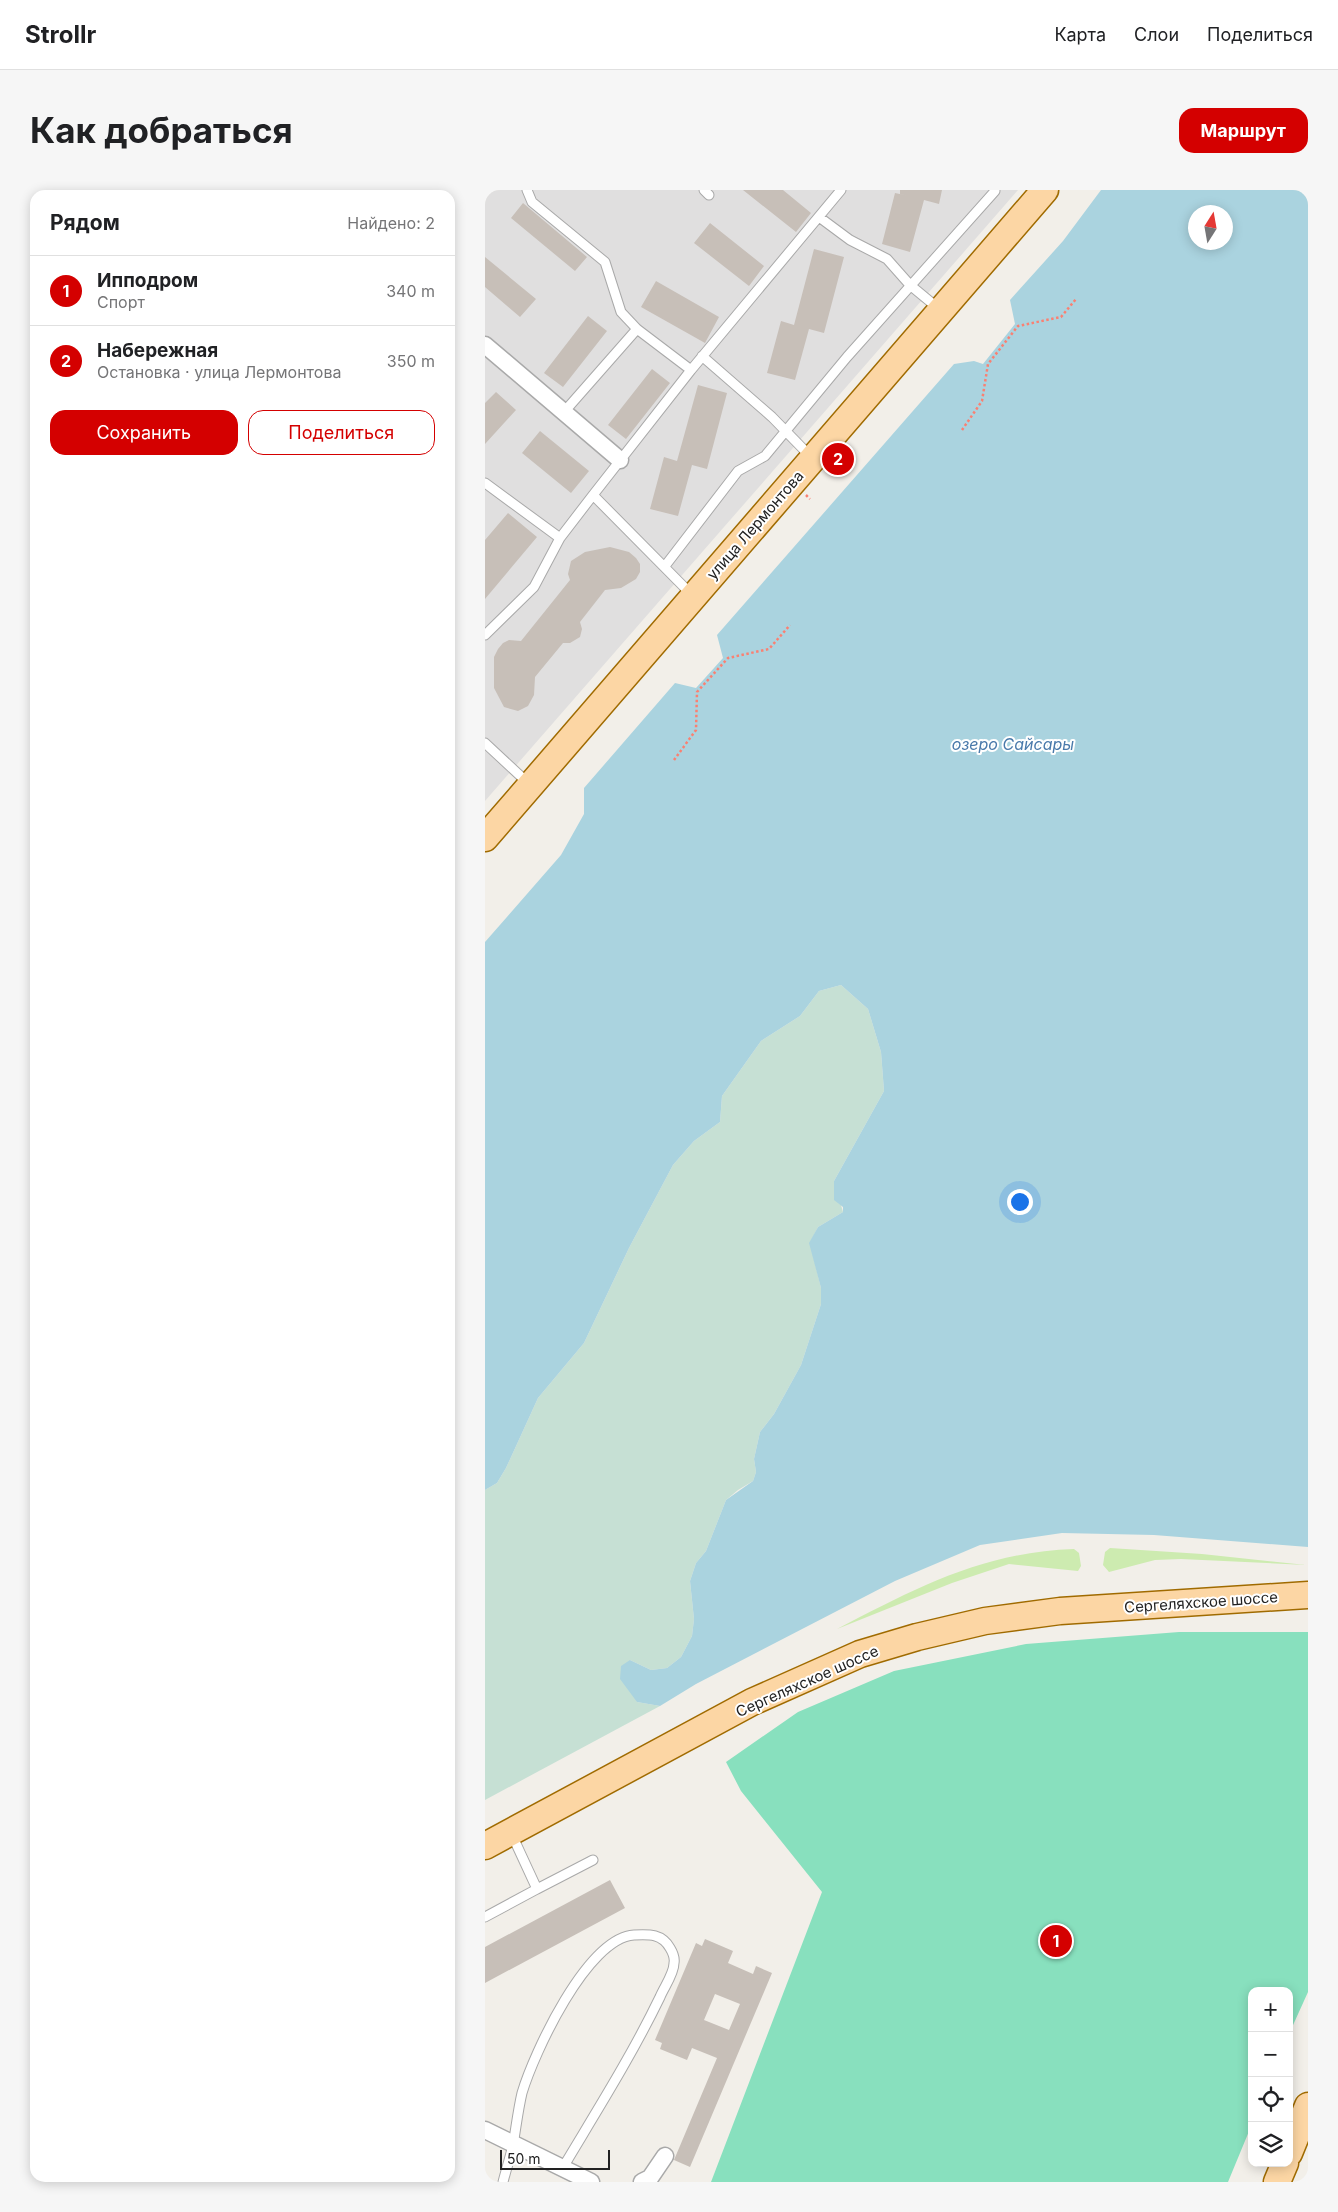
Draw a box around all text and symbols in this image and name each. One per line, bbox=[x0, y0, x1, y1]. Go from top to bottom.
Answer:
text: Strollr bbox=[25, 20, 96, 49]
text: Карта bbox=[1054, 24, 1106, 45]
text: Слои bbox=[1134, 24, 1179, 45]
text: Поделиться bbox=[1207, 24, 1313, 45]
button: Маршрут bbox=[1179, 108, 1308, 153]
text: Как добраться bbox=[30, 109, 293, 151]
north arrow bbox=[1188, 205, 1233, 250]
text: Рядом bbox=[50, 210, 120, 235]
text: Найдено: 2 bbox=[347, 213, 435, 233]
text: Ипподром bbox=[97, 269, 198, 292]
text: 1 bbox=[63, 281, 69, 301]
text: 340 m bbox=[386, 281, 435, 301]
text: Спорт bbox=[97, 292, 145, 312]
text: Набережная bbox=[97, 339, 218, 362]
text: 2 bbox=[61, 351, 71, 371]
text: 350 m bbox=[387, 351, 435, 371]
text: Остановка · улица Лермонтова bbox=[97, 362, 341, 382]
button: Сохранить bbox=[50, 410, 238, 455]
button: Поделиться bbox=[248, 410, 435, 455]
pin: 2 bbox=[822, 440, 854, 478]
street label: улица Лермонтова bbox=[703, 467, 807, 583]
water label: озеро Сайсары bbox=[952, 734, 1074, 754]
your location bbox=[1007, 1189, 1033, 1215]
street label: Сергеляхское шоссе bbox=[1123, 1587, 1279, 1617]
street label: Сергеляхское шоссе bbox=[733, 1641, 881, 1721]
pin: 1 bbox=[1040, 1922, 1072, 1960]
map controls bbox=[1248, 1987, 1293, 2167]
button: + bbox=[1248, 1987, 1293, 2032]
button: − bbox=[1248, 2032, 1293, 2077]
button: locate bbox=[1248, 2077, 1293, 2122]
button: layers bbox=[1248, 2122, 1293, 2167]
scale bar bbox=[500, 2147, 610, 2170]
text: 50 m bbox=[507, 2150, 541, 2167]

